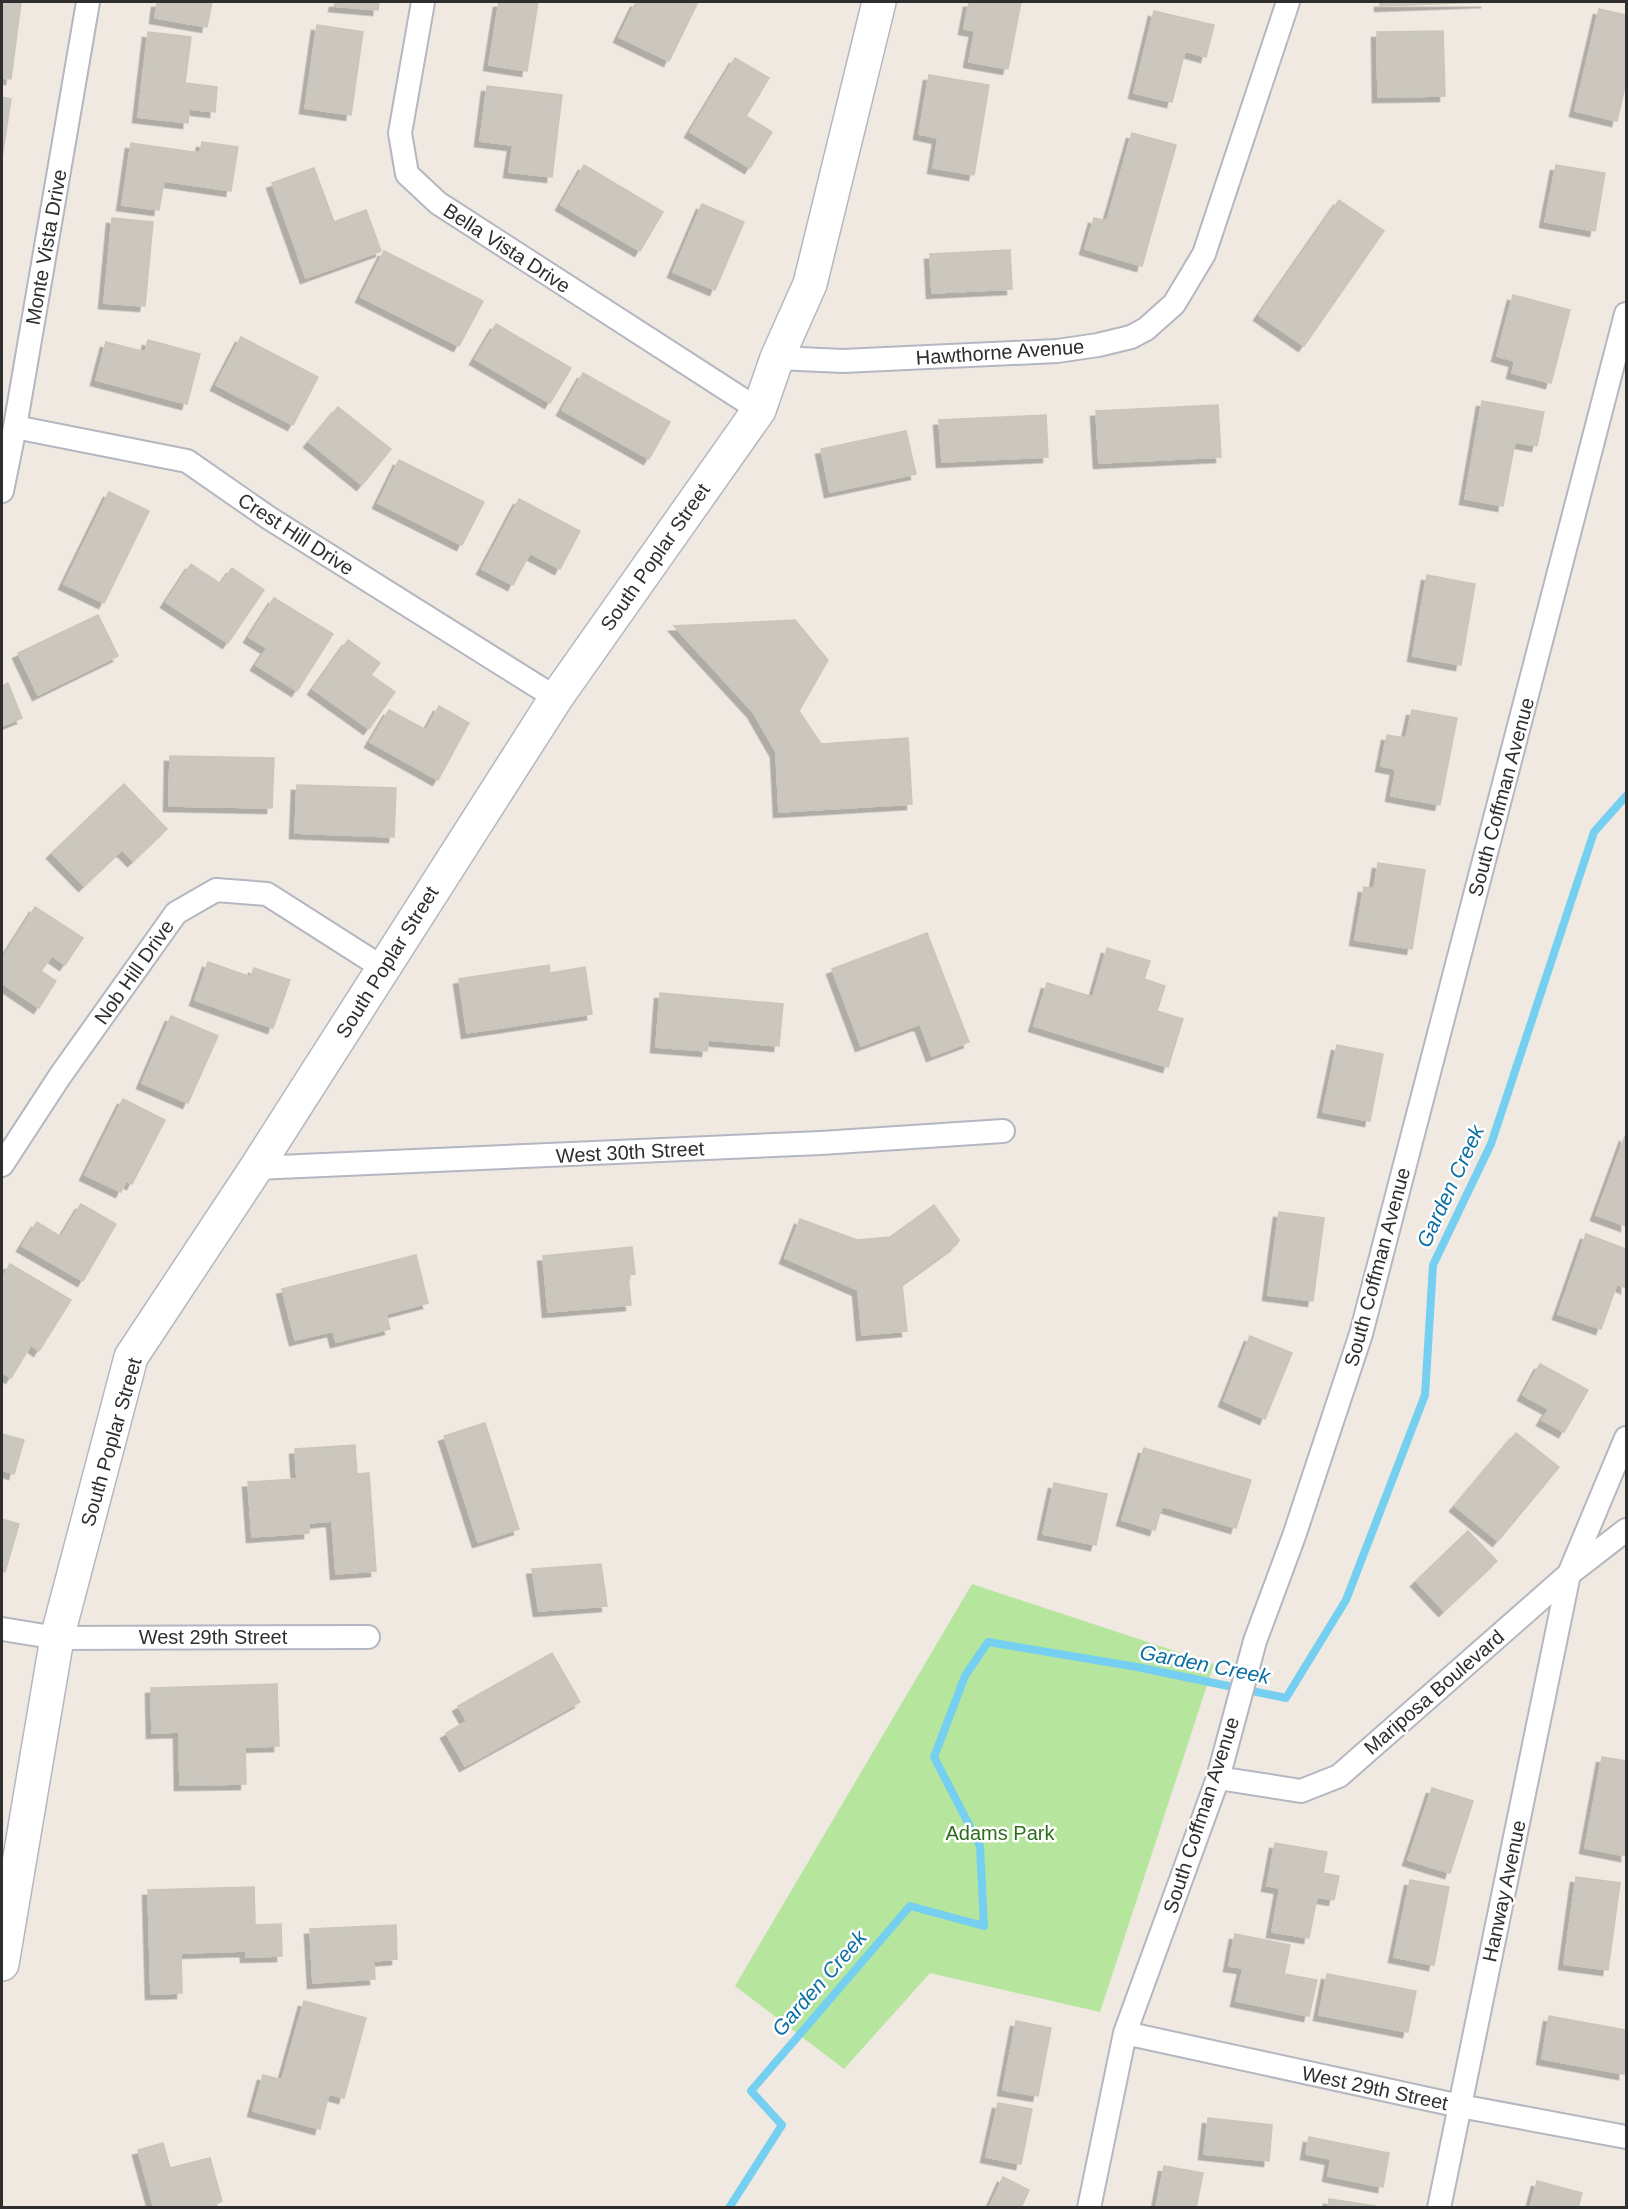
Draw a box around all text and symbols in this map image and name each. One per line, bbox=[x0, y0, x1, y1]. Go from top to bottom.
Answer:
street label: Monte Vista Drive bbox=[21, 168, 71, 326]
street label: Bella Vista Drive bbox=[440, 199, 574, 297]
street label: Hawthorne Avenue bbox=[915, 335, 1085, 369]
street label: South Poplar Street bbox=[596, 479, 714, 635]
street label: Crest Hill Drive bbox=[234, 488, 358, 580]
street label: South Coffman Avenue bbox=[1464, 695, 1538, 899]
street label: South Poplar Street bbox=[331, 882, 443, 1042]
street label: Nob Hill Drive bbox=[90, 916, 178, 1028]
water label: Garden Creek bbox=[1412, 1120, 1489, 1251]
street label: West 30th Street bbox=[555, 1137, 705, 1167]
street label: South Coffman Avenue bbox=[1340, 1165, 1414, 1369]
street label: South Poplar Street bbox=[76, 1355, 146, 1529]
street label: Mariposa Boulevard bbox=[1360, 1625, 1508, 1759]
street label: West 29th Street bbox=[139, 1626, 288, 1648]
water label: Garden Creek bbox=[1138, 1640, 1273, 1688]
street label: South Coffman Avenue bbox=[1159, 1714, 1243, 1916]
street label: Hanway Avenue bbox=[1478, 1818, 1530, 1964]
park label: Adams Park bbox=[946, 1822, 1055, 1844]
water label: Garden Creek bbox=[767, 1925, 872, 2040]
street label: West 29th Street bbox=[1300, 2062, 1450, 2114]

